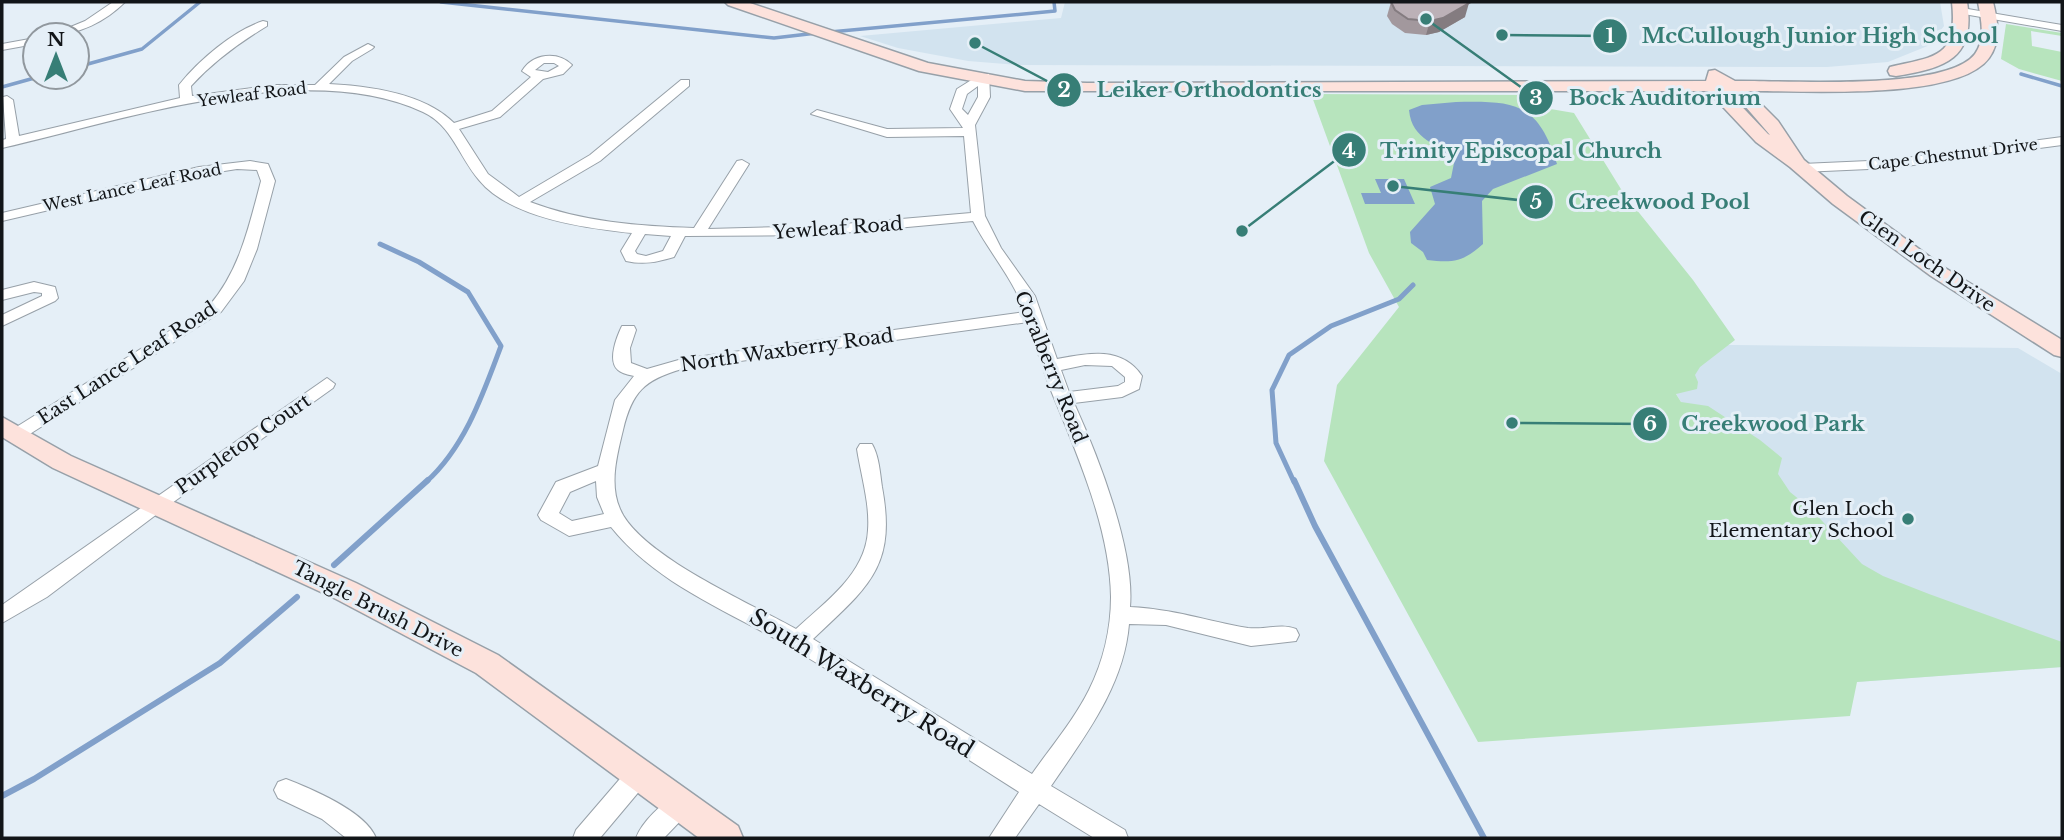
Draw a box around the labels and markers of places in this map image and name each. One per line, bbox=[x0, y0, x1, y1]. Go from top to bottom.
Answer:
callout: McCullough Junior High School bbox=[1592, 15, 2013, 57]
callout: Leiker Orthodontics bbox=[1047, 69, 1335, 111]
callout: Bock Auditorium bbox=[1519, 77, 1775, 119]
callout: Trinity Episcopal Church bbox=[1331, 129, 1677, 171]
callout: Creekwood Pool bbox=[1519, 181, 1764, 223]
callout: Creekwood Park bbox=[1633, 403, 1879, 445]
place label: Glen Loch Elementary School bbox=[1708, 497, 1894, 542]
marker: Glen Loch Elementary School bbox=[1900, 511, 1916, 527]

